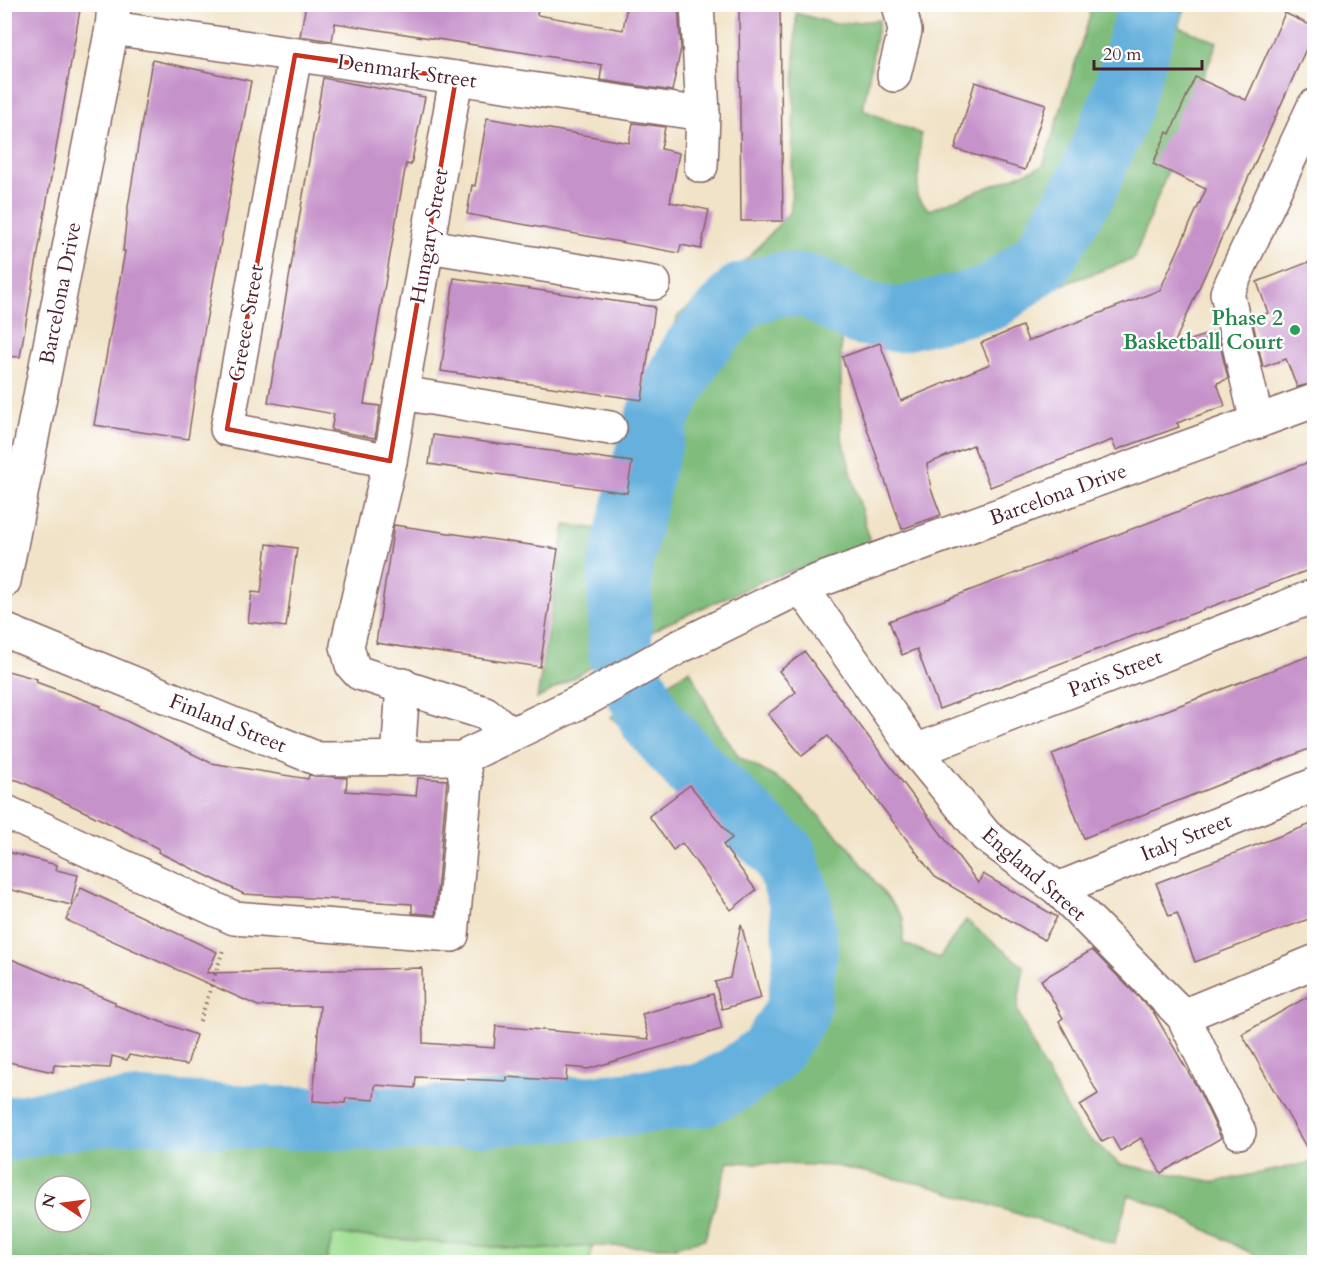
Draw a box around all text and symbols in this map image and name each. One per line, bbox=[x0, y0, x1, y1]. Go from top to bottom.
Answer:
scale bar bbox=[1094, 33, 1202, 71]
text: 20 m bbox=[1103, 42, 1142, 67]
street label: Denmark Street bbox=[335, 47, 479, 96]
street label: Hungary Street bbox=[403, 166, 456, 306]
street label: Barcelona Drive bbox=[32, 220, 88, 367]
street label: Greece Street bbox=[222, 262, 271, 384]
place label: Phase 2 Basketball Court bbox=[1123, 304, 1284, 357]
marker: Phase 2 Basketball Court bbox=[1288, 323, 1302, 337]
street label: Barcelona Drive bbox=[985, 456, 1131, 533]
street label: Paris Street bbox=[1064, 642, 1167, 705]
street label: Finland Street bbox=[165, 687, 291, 760]
street label: Italy Street bbox=[1136, 806, 1236, 869]
street label: England Street bbox=[975, 821, 1093, 928]
north arrow bbox=[33, 1174, 93, 1234]
text: N bbox=[37, 1192, 62, 1210]

